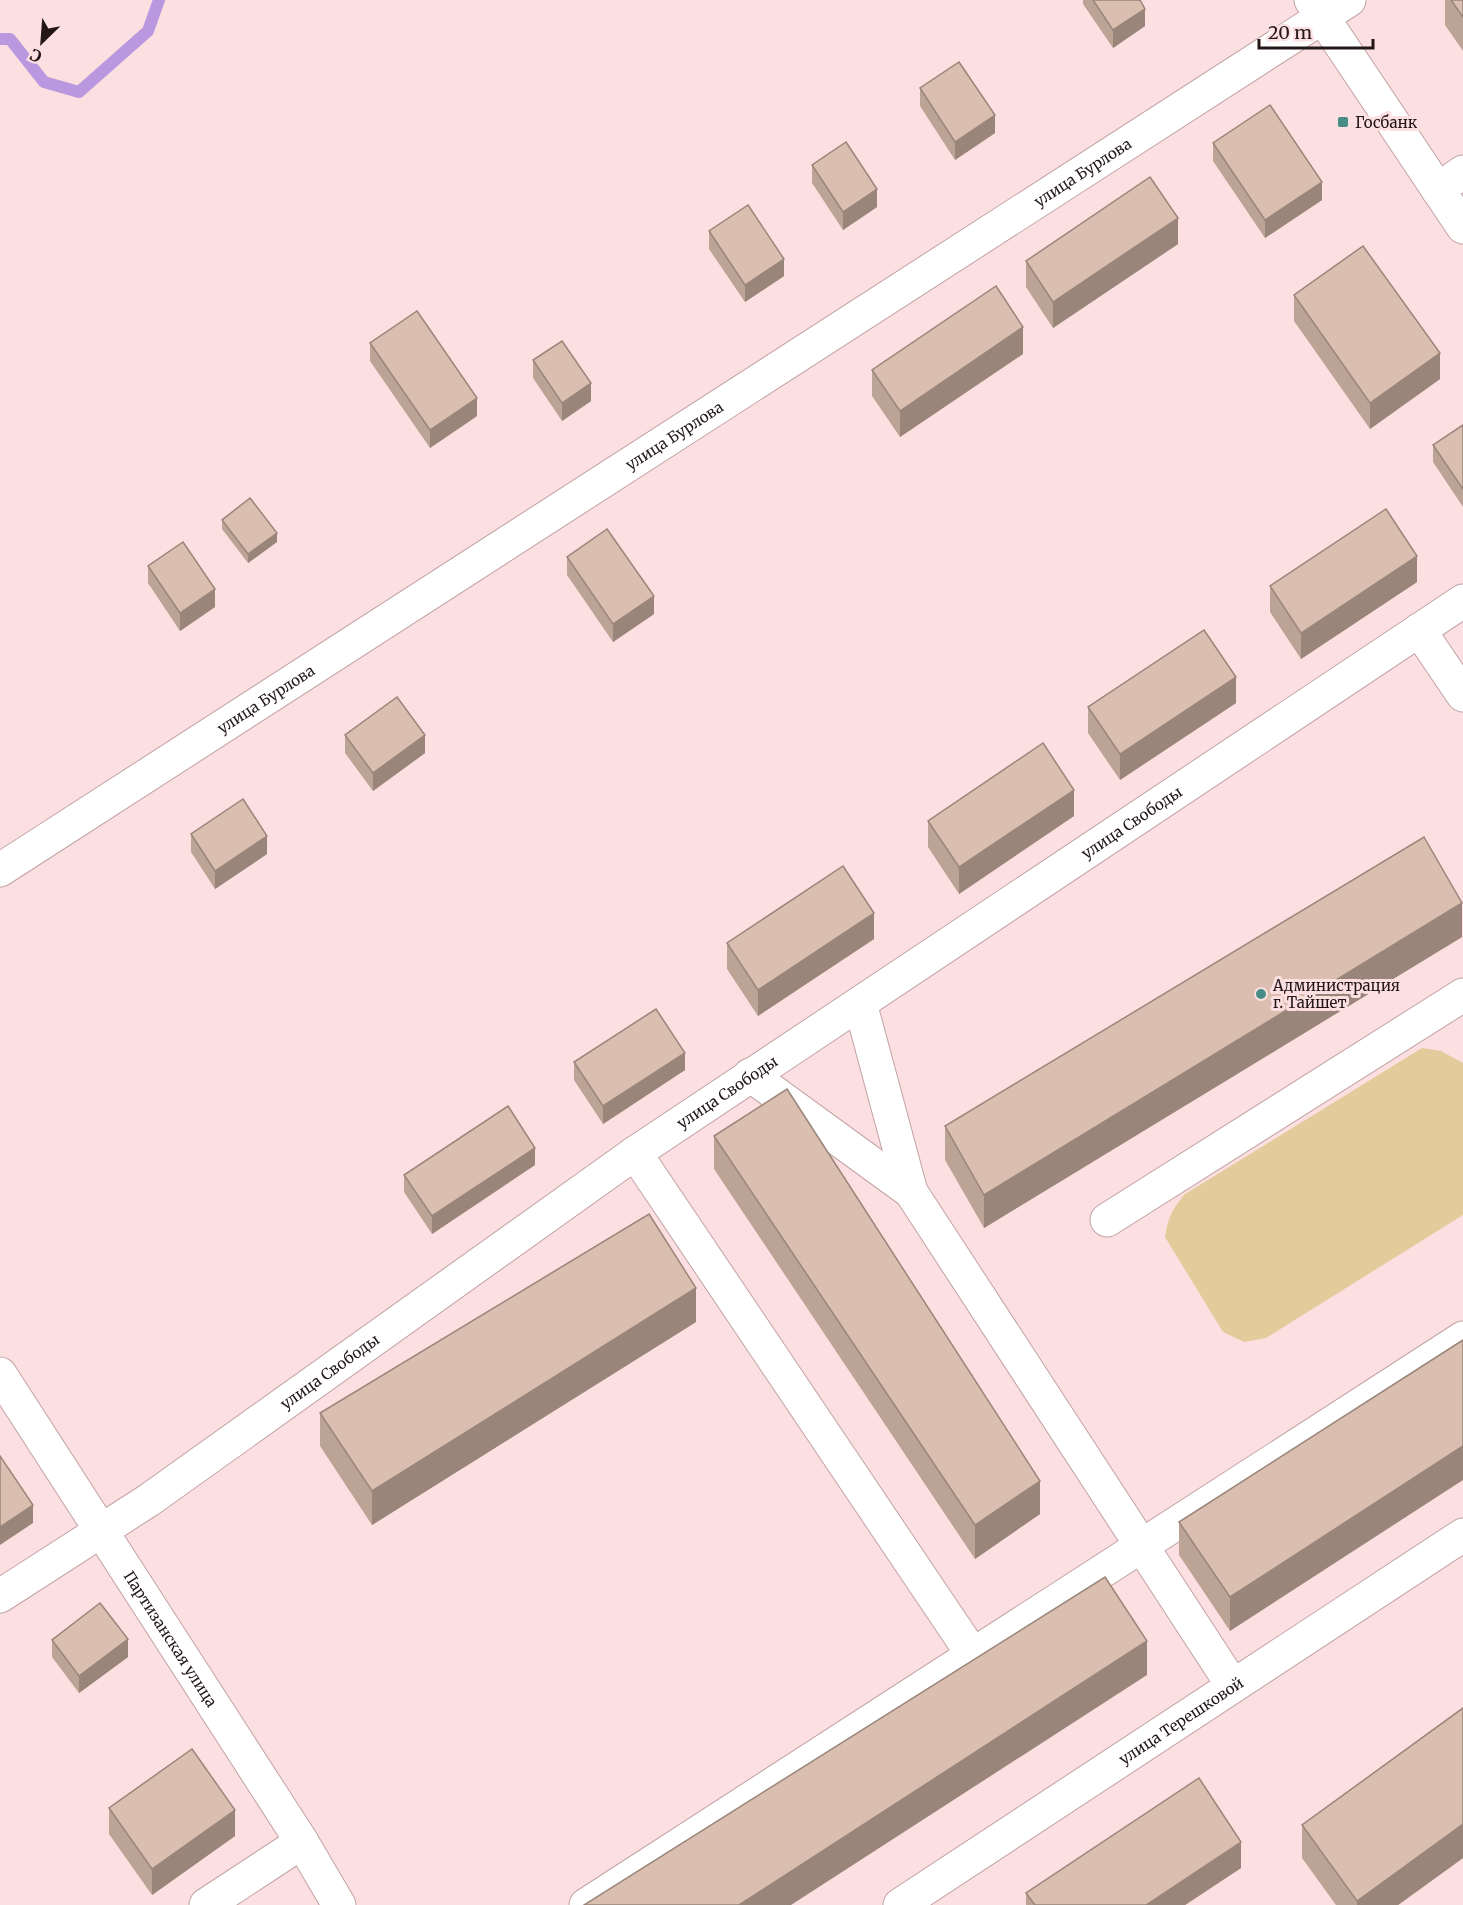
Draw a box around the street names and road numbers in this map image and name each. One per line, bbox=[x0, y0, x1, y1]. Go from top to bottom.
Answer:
street label: улица Бурлова bbox=[1030, 134, 1135, 210]
street label: улица Бурлова bbox=[622, 397, 726, 474]
street label: улица Бурлова bbox=[213, 660, 318, 737]
street label: улица Свободы bbox=[1077, 782, 1186, 862]
street label: улица Свободы bbox=[673, 1051, 781, 1132]
street label: улица Свободы bbox=[276, 1329, 383, 1413]
street label: Партизанская улица bbox=[120, 1567, 222, 1710]
street label: улица Терешковой bbox=[1115, 1673, 1247, 1768]

